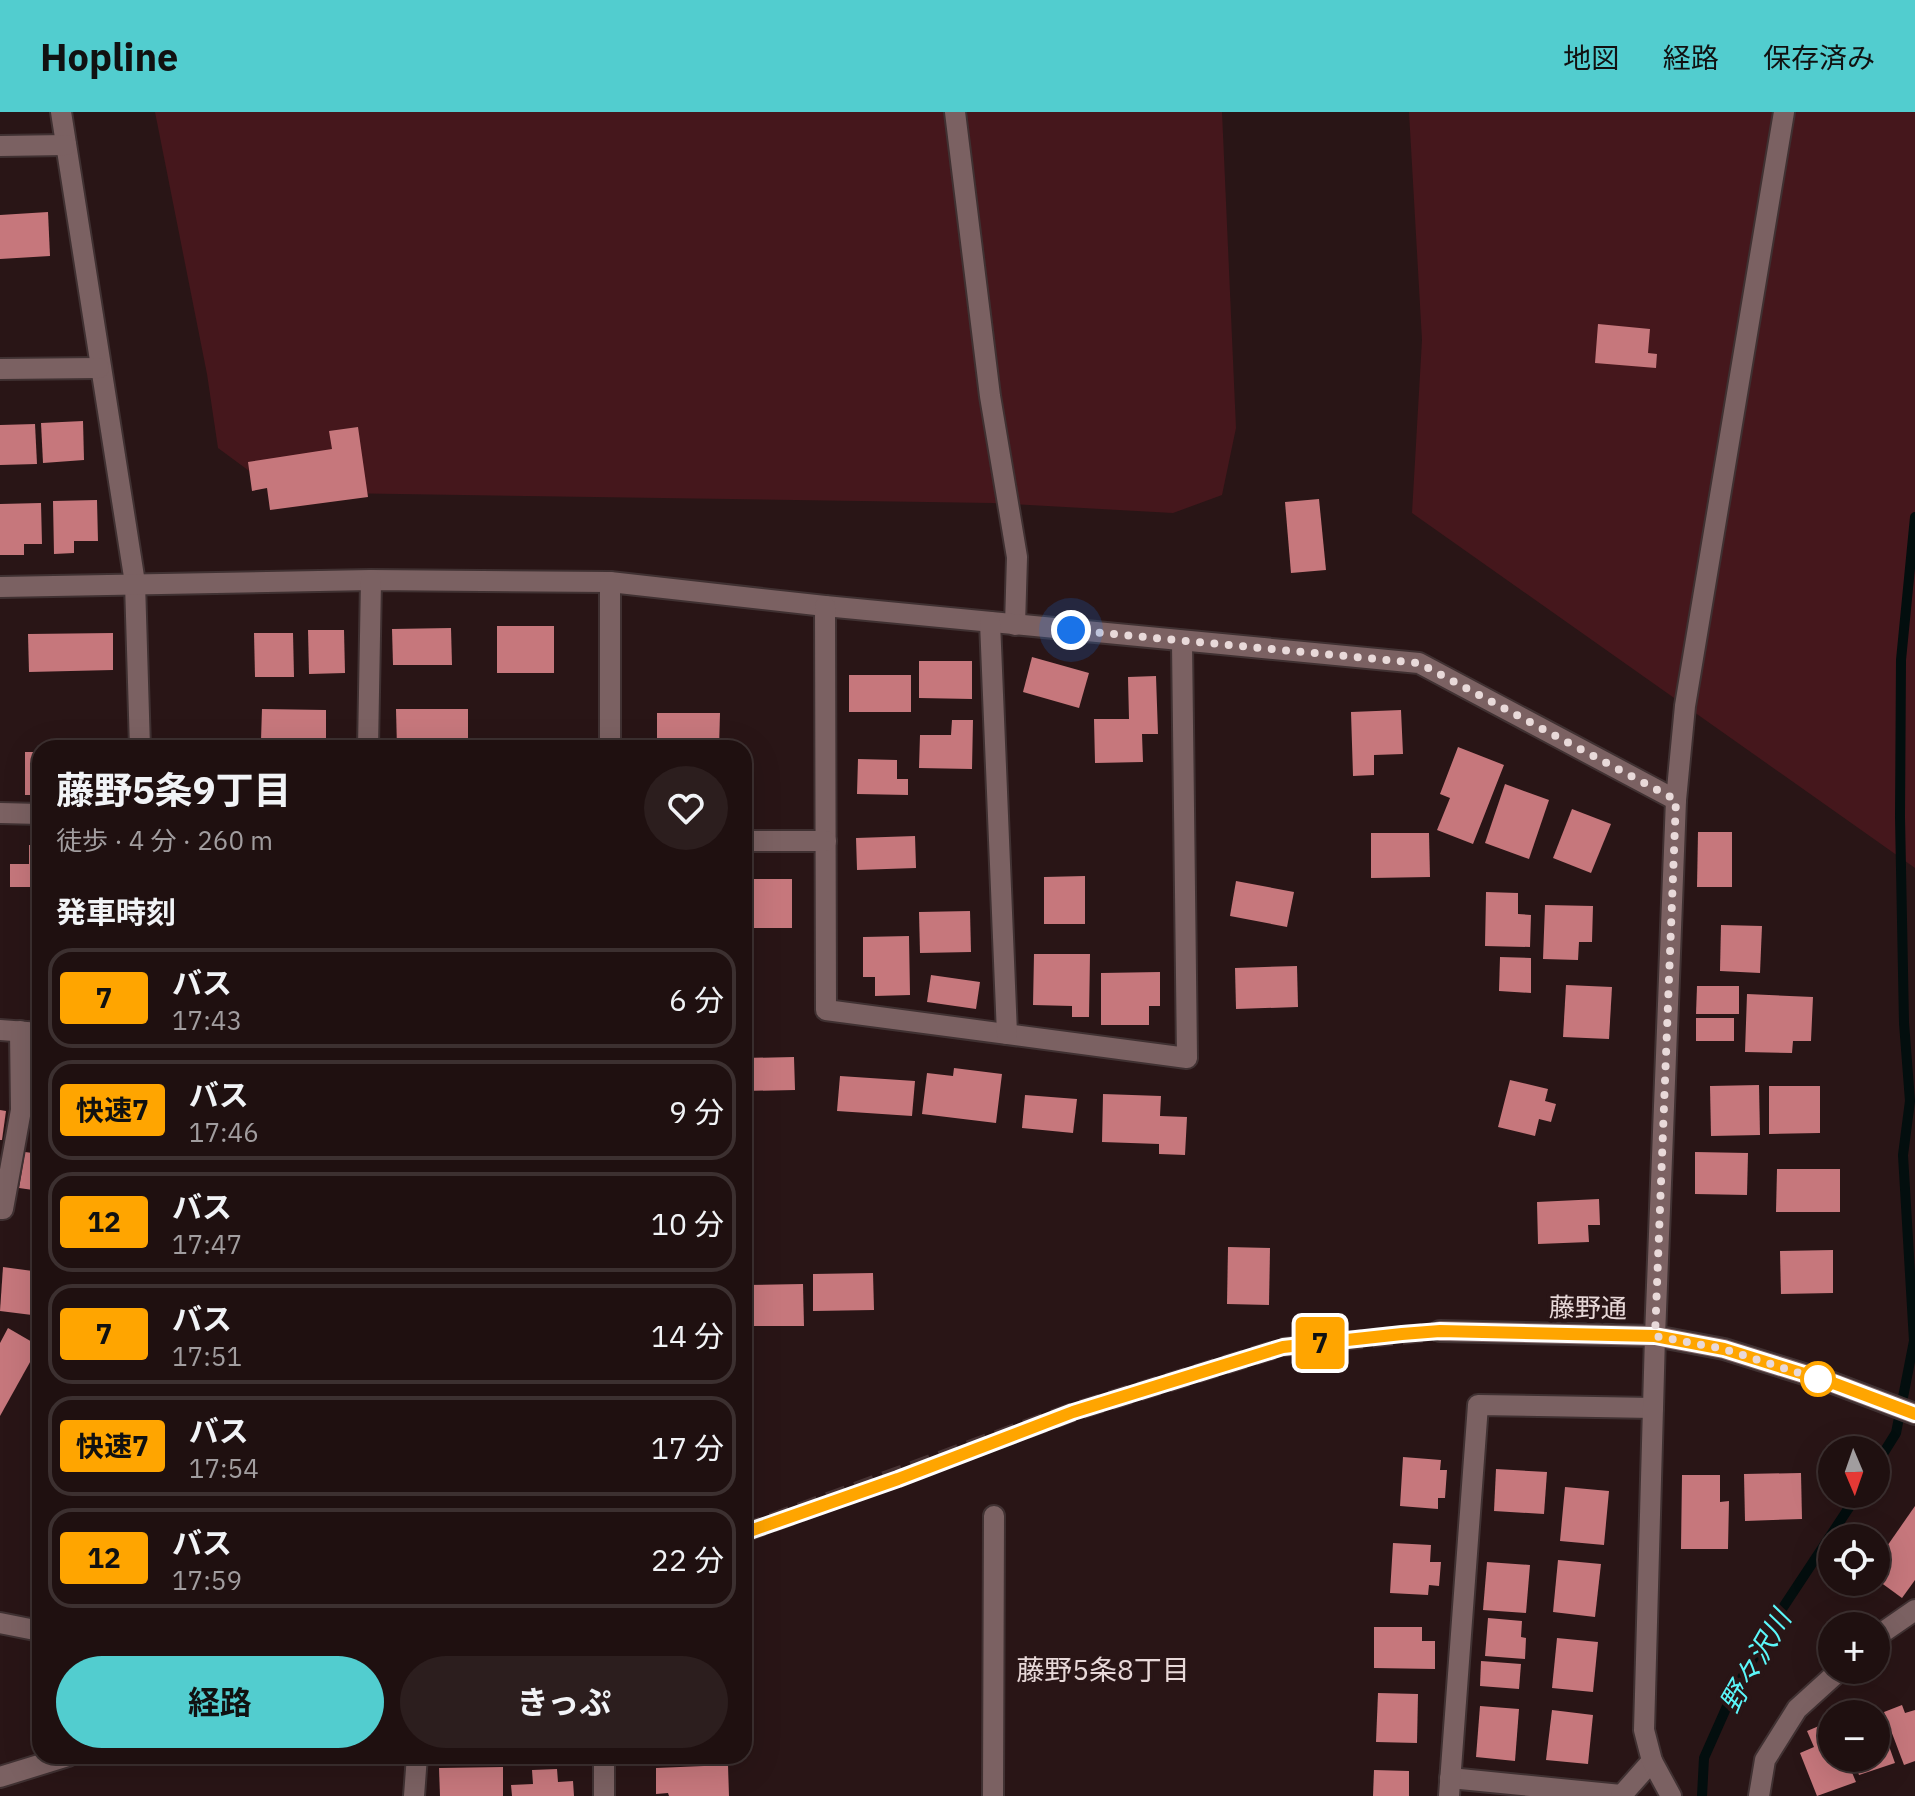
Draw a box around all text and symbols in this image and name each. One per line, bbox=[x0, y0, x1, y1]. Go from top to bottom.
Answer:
text: Hopline bbox=[40, 32, 178, 81]
text: 地図 bbox=[1563, 39, 1619, 76]
text: 経路 bbox=[1663, 39, 1719, 76]
text: 保存済み bbox=[1763, 39, 1875, 76]
your location bbox=[1051, 610, 1091, 650]
text: 藤野5条9丁目 bbox=[56, 765, 292, 814]
button: heart bbox=[644, 766, 728, 850]
text: 徒歩 · 4 分 · 260 m bbox=[56, 823, 273, 857]
text: 発車時刻 bbox=[56, 892, 176, 931]
text: バス bbox=[172, 963, 232, 1002]
text: 7 bbox=[96, 979, 112, 1016]
text: 6 分 bbox=[669, 980, 724, 1019]
text: 17:43 bbox=[172, 1003, 242, 1037]
text: バス bbox=[189, 1075, 249, 1114]
text: 快速7 bbox=[76, 1091, 149, 1128]
text: 9 分 bbox=[669, 1092, 724, 1131]
text: 17:46 bbox=[189, 1115, 259, 1149]
text: バス bbox=[172, 1187, 232, 1226]
text: 12 bbox=[87, 1203, 121, 1240]
text: 10 分 bbox=[651, 1204, 724, 1243]
text: 17:47 bbox=[172, 1227, 242, 1261]
street label: 藤野通 bbox=[1549, 1289, 1627, 1325]
text: バス bbox=[172, 1299, 232, 1338]
text: 7 bbox=[96, 1315, 112, 1352]
text: 14 分 bbox=[651, 1316, 724, 1355]
line badge: 7 bbox=[1294, 1317, 1346, 1369]
text: 7 bbox=[1312, 1324, 1328, 1361]
text: 17:51 bbox=[172, 1339, 242, 1373]
unlabelled marker bbox=[1801, 1362, 1835, 1396]
text: バス bbox=[189, 1411, 249, 1450]
text: 快速7 bbox=[76, 1427, 149, 1464]
text: 17 分 bbox=[651, 1428, 724, 1467]
north arrow bbox=[1818, 1436, 1890, 1508]
map controls bbox=[1818, 1436, 1890, 1772]
text: 17:54 bbox=[189, 1451, 259, 1485]
text: バス bbox=[172, 1523, 232, 1562]
button: locate bbox=[1818, 1524, 1890, 1596]
text: 12 bbox=[87, 1539, 121, 1576]
text: 22 分 bbox=[651, 1540, 724, 1579]
text: 17:59 bbox=[172, 1563, 242, 1597]
water label: 野々沢川 bbox=[1711, 1600, 1800, 1719]
button: + bbox=[1818, 1612, 1890, 1684]
district label: 藤野5条8丁目 bbox=[1016, 1651, 1190, 1688]
button: 経路 bbox=[56, 1656, 384, 1748]
button: きっぷ bbox=[400, 1656, 728, 1748]
button: − bbox=[1818, 1700, 1890, 1772]

